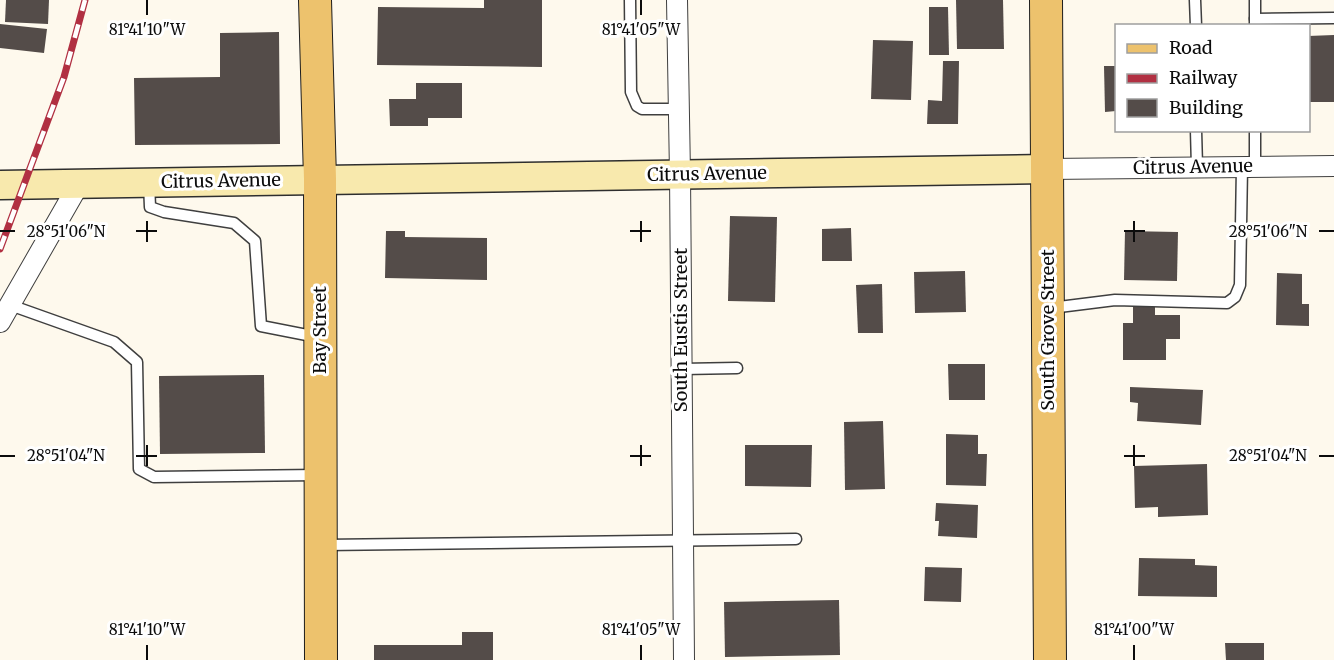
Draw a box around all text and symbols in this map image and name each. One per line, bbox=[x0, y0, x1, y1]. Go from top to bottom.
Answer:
text: 81°41'10"W bbox=[109, 20, 186, 39]
text: 81°41'05"W bbox=[602, 20, 681, 39]
legend bbox=[1115, 24, 1310, 132]
text: Road bbox=[1169, 36, 1213, 59]
text: Railway bbox=[1169, 66, 1238, 89]
text: Building bbox=[1169, 96, 1243, 119]
street label: Citrus Avenue bbox=[1133, 154, 1253, 179]
street label: Citrus Avenue bbox=[647, 161, 767, 186]
street label: Citrus Avenue bbox=[161, 168, 281, 193]
text: 28°51'06"N bbox=[27, 222, 106, 241]
text: 28°51'06"N bbox=[1229, 222, 1308, 241]
street label: South Eustis Street bbox=[669, 248, 692, 412]
street label: South Grove Street bbox=[1036, 249, 1059, 411]
street label: Bay Street bbox=[308, 286, 331, 374]
text: 28°51'04"N bbox=[27, 446, 105, 465]
text: 28°51'04"N bbox=[1229, 446, 1307, 465]
text: 81°41'10"W bbox=[109, 620, 186, 639]
text: 81°41'05"W bbox=[602, 620, 681, 639]
text: 81°41'00"W bbox=[1094, 620, 1175, 639]

